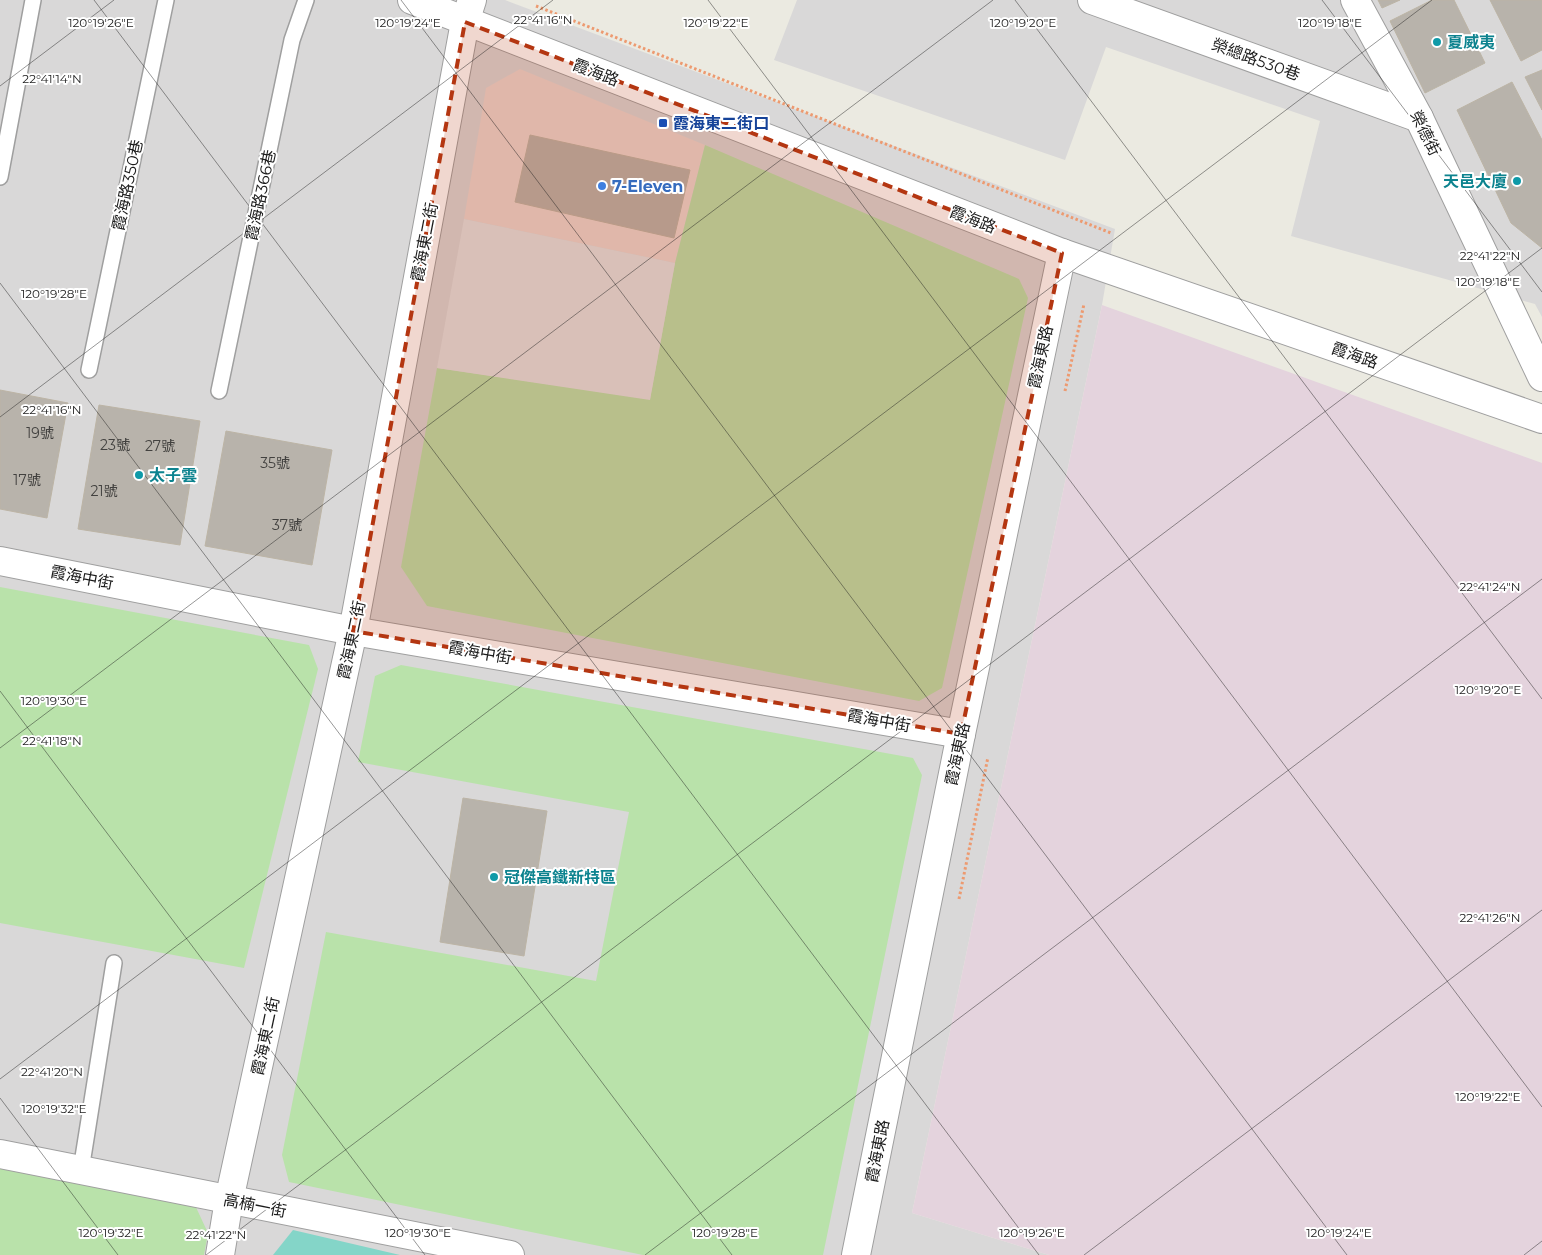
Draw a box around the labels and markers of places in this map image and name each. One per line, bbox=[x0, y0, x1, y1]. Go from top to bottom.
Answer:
place label: 夏威夷 bbox=[1447, 33, 1495, 52]
marker: 夏威夷 bbox=[1431, 36, 1443, 48]
place label: 霞海東二街口 bbox=[673, 114, 769, 133]
marker: 霞海東二街口 bbox=[657, 117, 669, 129]
place label: 天邑大廈 bbox=[1443, 172, 1507, 191]
marker: 天邑大廈 bbox=[1511, 175, 1523, 187]
place label: 7-Eleven bbox=[612, 177, 683, 196]
marker: 7-Eleven bbox=[596, 180, 608, 192]
place label: 太子雲 bbox=[149, 466, 197, 485]
marker: 太子雲 bbox=[133, 469, 145, 481]
place label: 冠傑高鐵新特區 bbox=[504, 868, 616, 887]
marker: 冠傑高鐵新特區 bbox=[488, 871, 500, 883]

